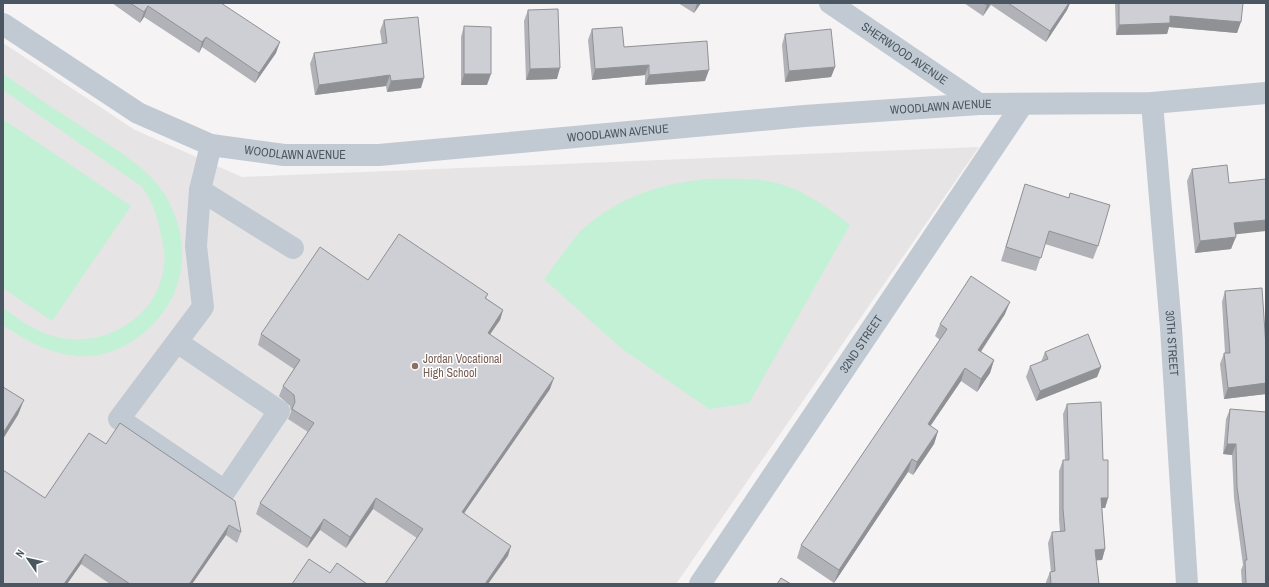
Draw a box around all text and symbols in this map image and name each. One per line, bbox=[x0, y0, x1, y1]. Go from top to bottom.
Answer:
street label: SHERWOOD AVENUE bbox=[858, 19, 951, 88]
street label: WOODLAWN AVENUE bbox=[889, 96, 992, 118]
street label: WOODLAWN AVENUE bbox=[566, 120, 669, 146]
street label: WOODLAWN AVENUE bbox=[243, 142, 346, 163]
street label: 30TH STREET bbox=[1162, 310, 1182, 376]
street label: 32ND STREET bbox=[836, 312, 887, 376]
place label: Jordan Vocational High School bbox=[423, 351, 502, 381]
marker: Jordan Vocational High School bbox=[410, 361, 420, 371]
north arrow bbox=[8, 539, 48, 579]
text: N bbox=[12, 547, 27, 560]

